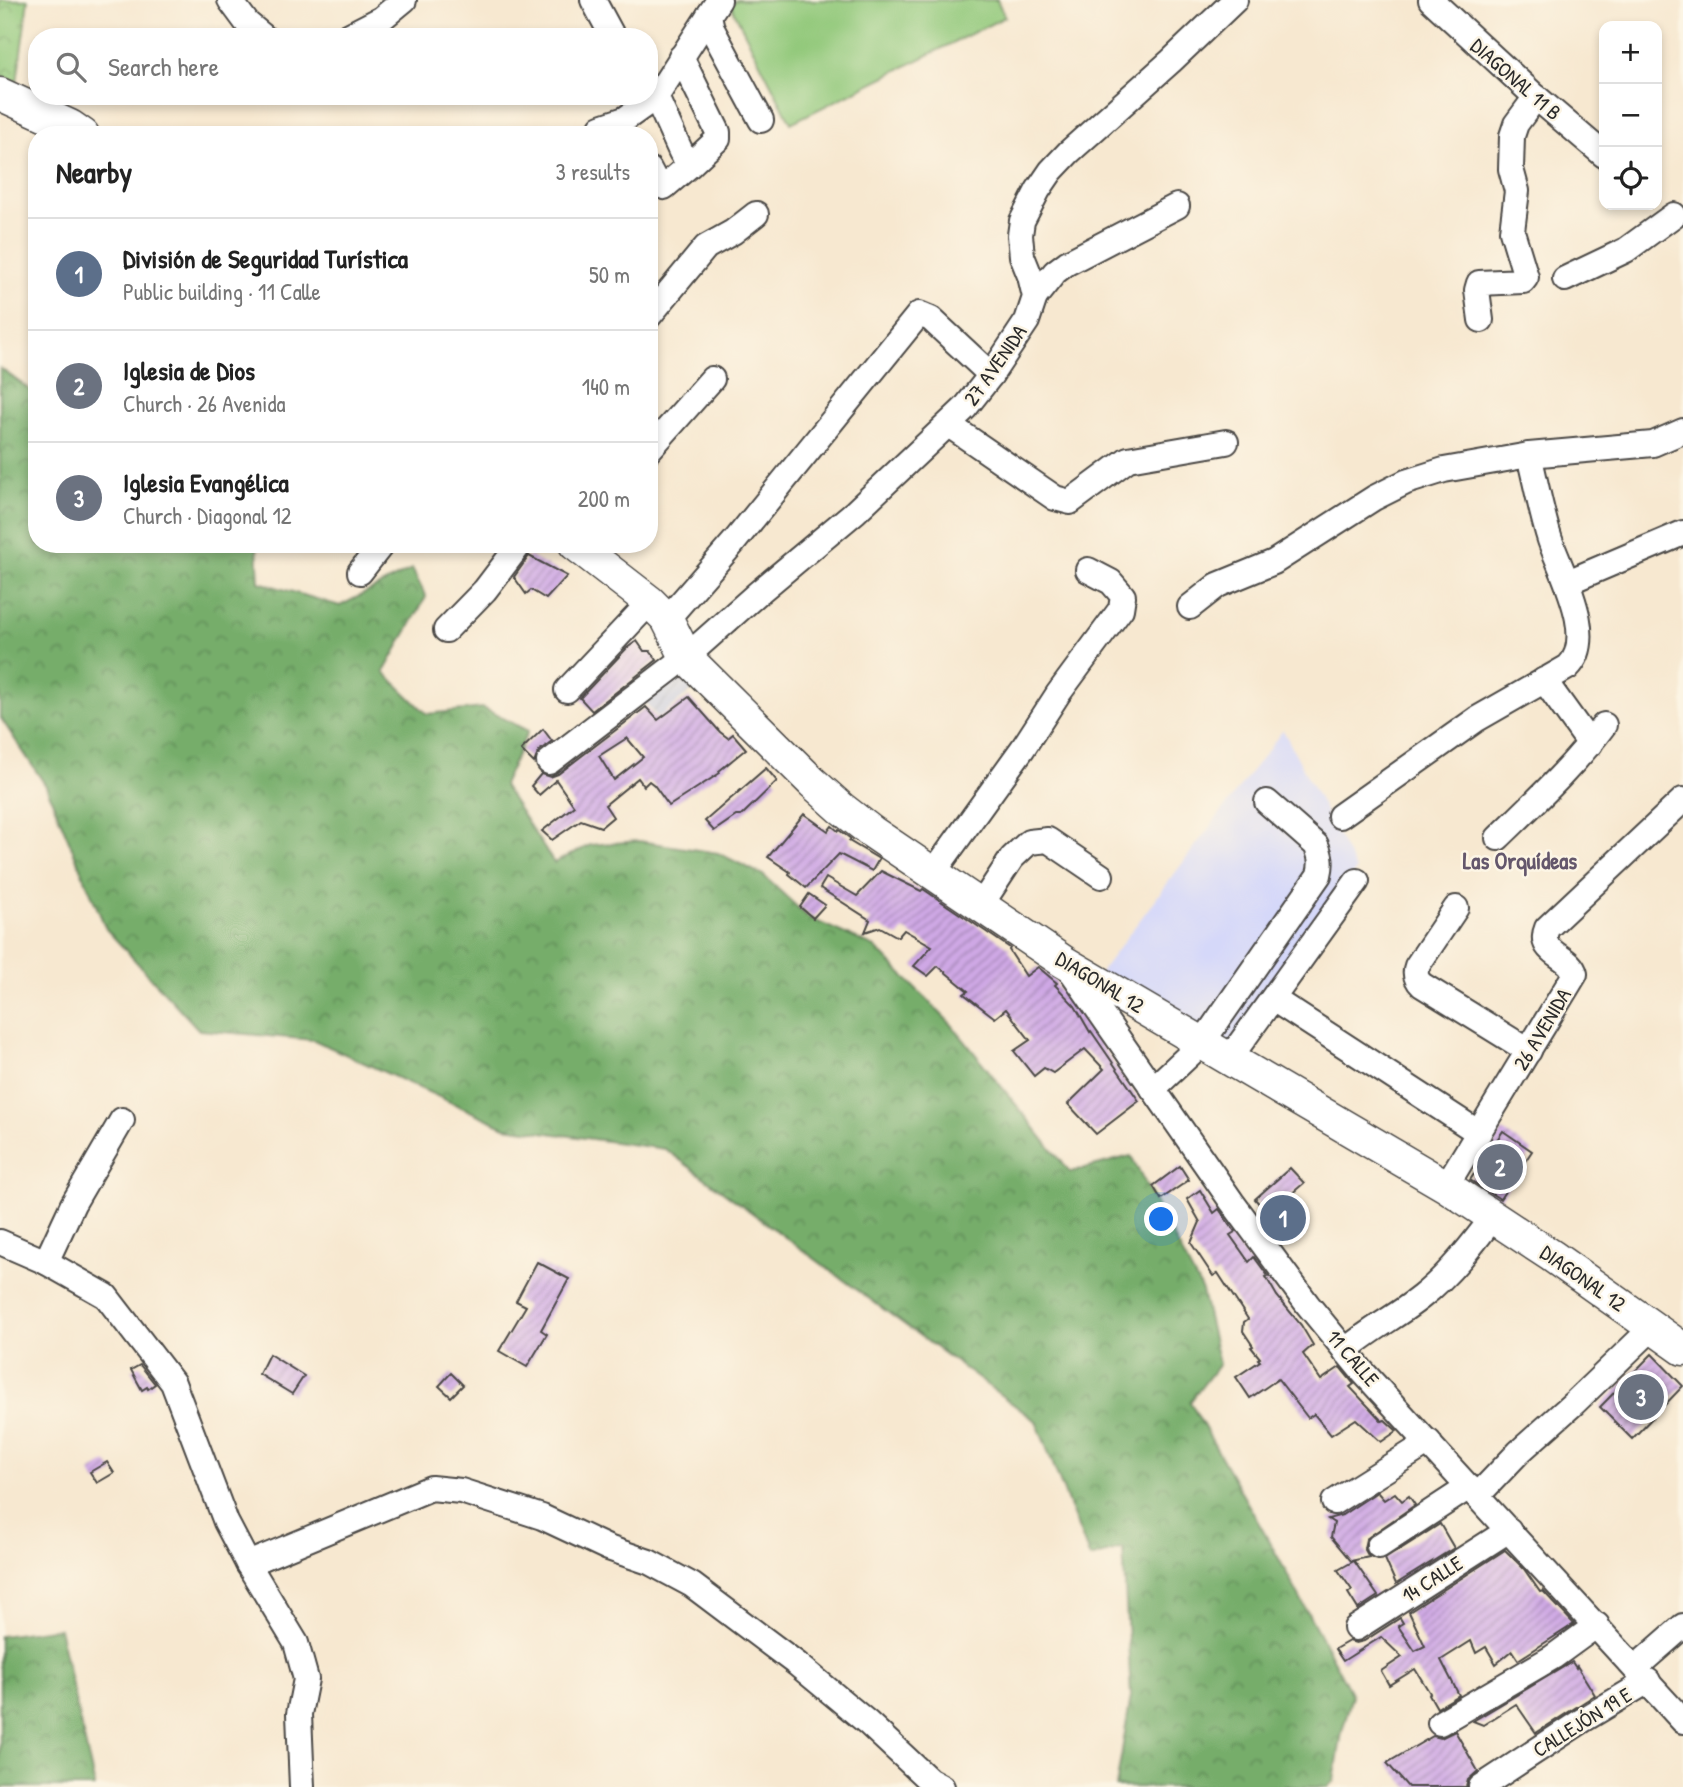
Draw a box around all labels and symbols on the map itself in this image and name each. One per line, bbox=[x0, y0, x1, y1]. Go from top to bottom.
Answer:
street label: DIAGONAL 11 B bbox=[1464, 31, 1568, 127]
street label: 27 AVENIDA bbox=[957, 319, 1033, 411]
district label: Las Orquídeas bbox=[1463, 845, 1577, 877]
street label: DIAGONAL 12 bbox=[1050, 944, 1150, 1020]
street label: 26 AVENIDA bbox=[1506, 983, 1578, 1075]
pin: 2 bbox=[1477, 1141, 1523, 1193]
pin: 1 bbox=[1260, 1192, 1306, 1244]
your location bbox=[1144, 1202, 1178, 1236]
street label: DIAGONAL 12 bbox=[1534, 1238, 1632, 1318]
street label: 11 CALLE bbox=[1320, 1323, 1386, 1393]
pin: 3 bbox=[1618, 1371, 1664, 1423]
street label: 14 CALLE bbox=[1396, 1549, 1468, 1609]
street label: CALLEJÓN 19 E bbox=[1527, 1680, 1637, 1764]

